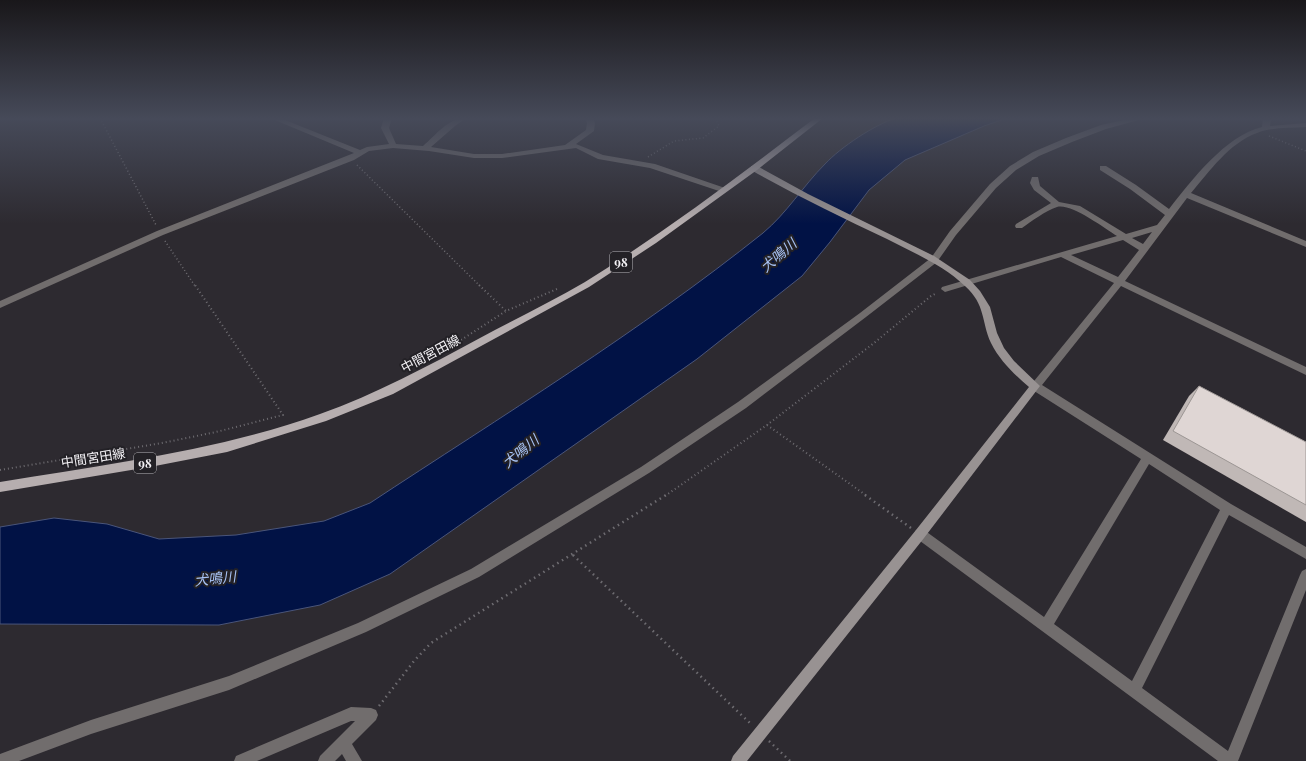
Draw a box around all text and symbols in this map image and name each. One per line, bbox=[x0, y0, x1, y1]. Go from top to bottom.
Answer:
water label: 犬鳴川 bbox=[756, 233, 802, 276]
road number: 98 bbox=[610, 252, 632, 272]
street label: 中間宮田線 bbox=[397, 330, 463, 376]
water label: 犬鳴川 bbox=[498, 429, 544, 472]
street label: 中間宮田線 bbox=[60, 444, 126, 470]
road number: 98 bbox=[134, 453, 156, 473]
water label: 犬鳴川 bbox=[193, 566, 239, 590]

